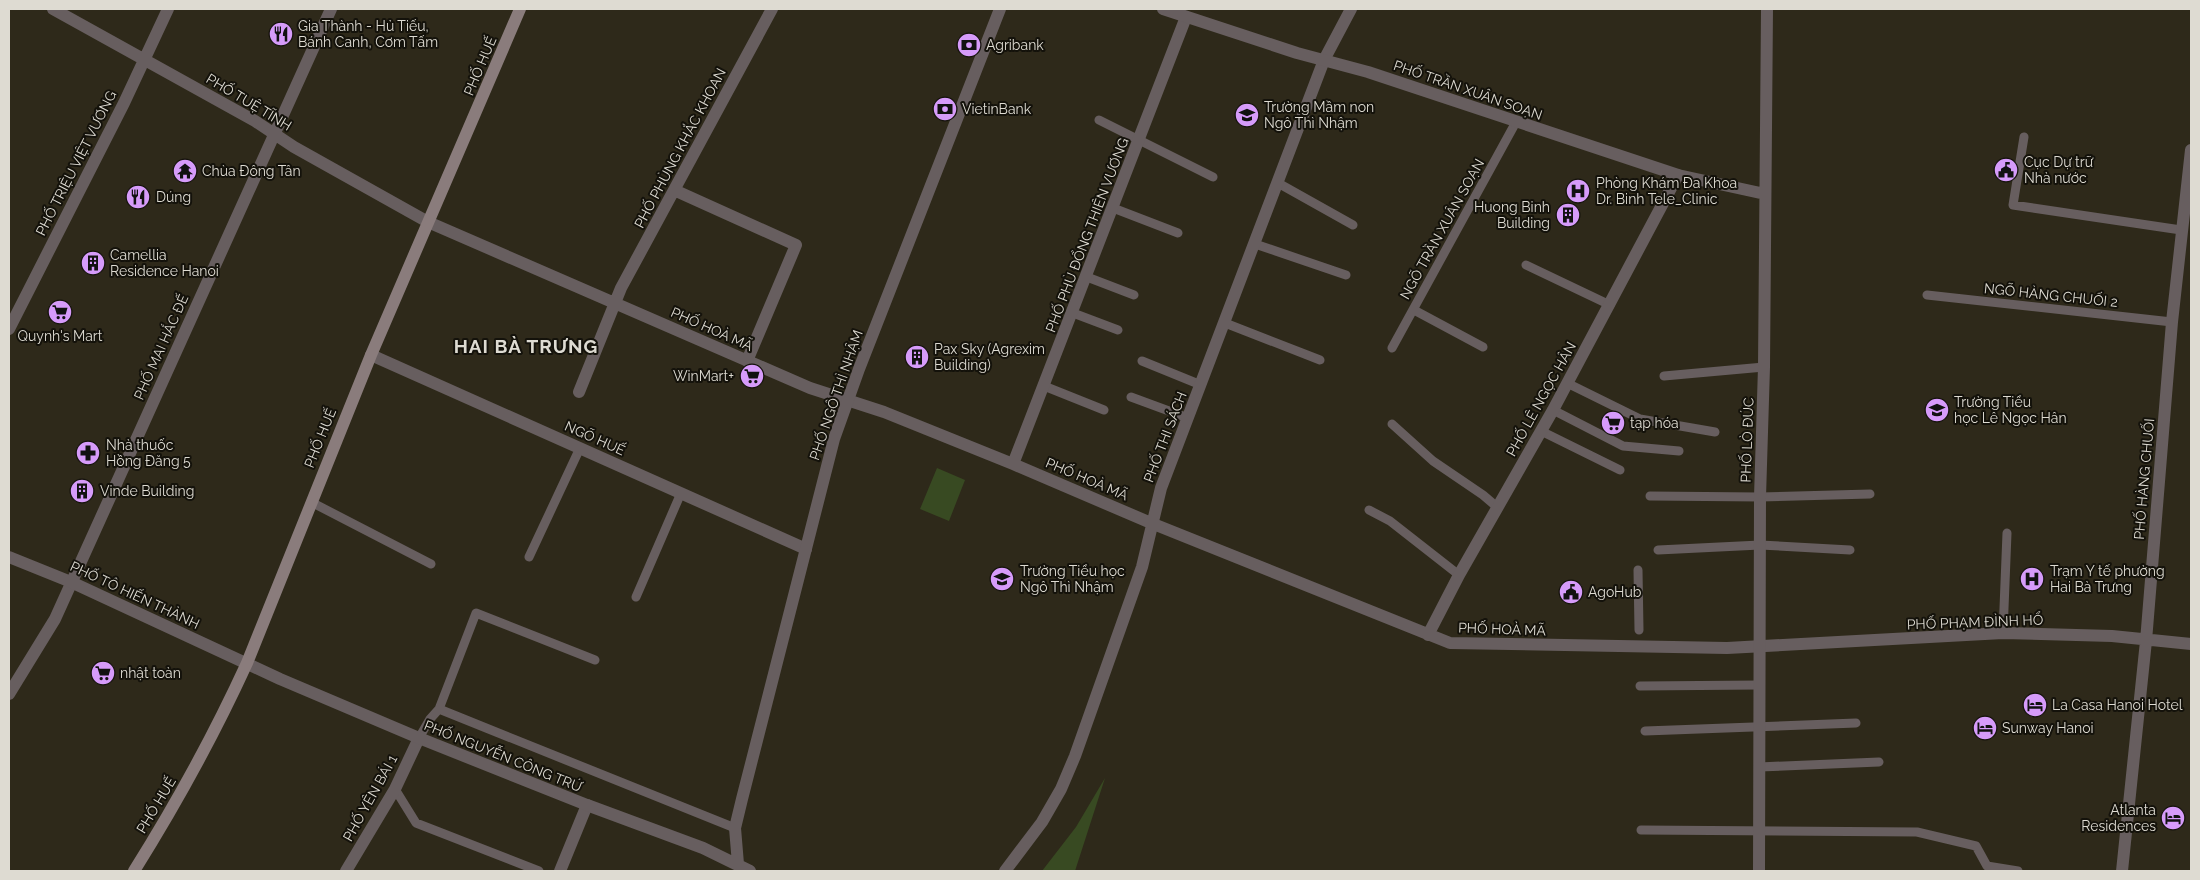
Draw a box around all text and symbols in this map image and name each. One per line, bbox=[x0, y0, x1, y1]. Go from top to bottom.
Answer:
place label: Gia Thành - Hủ Tiếu, Bánh Canh, Cơm Tấm bbox=[298, 18, 438, 50]
restaurant icon: Gia Thành - Hủ Tiếu, Bánh Canh, Cơm Tấm bbox=[268, 21, 294, 47]
bank icon: Agribank bbox=[956, 32, 982, 58]
street label: PHỐ HUẾ bbox=[459, 33, 500, 98]
place label: Agribank bbox=[986, 37, 1044, 53]
street label: PHỐ TRẦN XUÂN SOẠN bbox=[1392, 55, 1545, 123]
street label: PHỐ PHÙNG KHẮC KHOAN bbox=[629, 64, 729, 231]
street label: PHỐ TUỆ TĨNH bbox=[203, 69, 296, 134]
street label: PHỐ TRIỆU VIỆT VƯƠNG bbox=[31, 87, 119, 238]
bank icon: VietinBank bbox=[932, 96, 958, 122]
place label: Trường Mầm non Ngô Thì Nhậm bbox=[1264, 99, 1374, 131]
place label: VietinBank bbox=[962, 101, 1032, 117]
school or university icon: Trường Mầm non Ngô Thì Nhậm bbox=[1234, 102, 1260, 128]
street label: PHỐ PHÙ ĐỔNG THIÊN VƯƠNG bbox=[1041, 135, 1132, 335]
place label: Cục Dự trữ Nhà nước bbox=[2024, 154, 2094, 186]
street label: NGÕ TRẦN XUÂN SOẠN bbox=[1395, 155, 1487, 302]
public building icon: Cục Dự trữ Nhà nước bbox=[1993, 157, 2019, 183]
temple icon: Chùa Đông Tân bbox=[172, 158, 198, 184]
place label: Chùa Đông Tân bbox=[202, 163, 301, 179]
place label: Phòng Khám Đa Khoa Dr. Binh Tele_Clinic bbox=[1596, 175, 1737, 207]
hospital icon: Phòng Khám Đa Khoa Dr. Binh Tele_Clinic bbox=[1565, 178, 1591, 204]
restaurant icon: Dúng bbox=[125, 184, 151, 210]
place label: Dúng bbox=[156, 189, 191, 205]
place label: Huong Binh Building bbox=[1474, 199, 1550, 231]
building icon: Huong Binh Building bbox=[1555, 202, 1581, 228]
place label: Camellia Residence Hanoi bbox=[110, 247, 219, 279]
building icon: Camellia Residence Hanoi bbox=[80, 250, 106, 276]
street label: NGÕ HÀNG CHUỐI 2 bbox=[1983, 278, 2119, 310]
street label: PHỐ MAI HẮC ĐẾ bbox=[129, 291, 191, 402]
supermarket icon: Quynh's Mart bbox=[47, 299, 73, 325]
street label: PHỐ HOÀ MÃ bbox=[669, 302, 757, 354]
street label: PHỐ NGÔ THÌ NHẬM bbox=[804, 327, 866, 462]
place label: Quynh's Mart bbox=[18, 328, 103, 344]
district label: HAI BÀ TRƯNG bbox=[454, 335, 598, 357]
street label: PHỐ LÊ NGỌC HÂN bbox=[1501, 338, 1579, 459]
place label: Pax Sky (Agrexim Building) bbox=[934, 341, 1045, 373]
building icon: Pax Sky (Agrexim Building) bbox=[904, 344, 930, 370]
supermarket icon: WinMart+ bbox=[739, 363, 765, 389]
place label: WinMart+ bbox=[673, 368, 734, 384]
street label: PHỐ THI SÁCH bbox=[1138, 389, 1190, 485]
place label: Trường Tiểu học Lê Ngọc Hân bbox=[1954, 394, 2067, 426]
street label: PHỐ LÒ ĐÚC bbox=[1736, 397, 1756, 483]
school or university icon: Trường Tiểu học Lê Ngọc Hân bbox=[1924, 397, 1950, 423]
street label: PHỐ HUẾ bbox=[299, 405, 339, 470]
supermarket icon: tạp hóa bbox=[1600, 410, 1626, 436]
place label: tạp hóa bbox=[1630, 415, 1679, 431]
street label: NGÕ HUẾ bbox=[562, 416, 628, 458]
street label: PHỐ HÀNG CHUỐI bbox=[2129, 417, 2157, 540]
place label: Nhà thuốc Hồng Đăng 5 bbox=[106, 437, 191, 469]
pharmacy icon: Nhà thuốc Hồng Đăng 5 bbox=[75, 440, 101, 466]
street label: PHỐ HOÀ MÃ bbox=[1043, 453, 1132, 504]
building icon: Vinde Building bbox=[69, 478, 95, 504]
place label: Vinde Building bbox=[100, 483, 194, 499]
street label: PHỐ TÔ HIẾN THÀNH bbox=[68, 556, 203, 632]
place label: Trường Tiểu học Ngô Thì Nhậm bbox=[1020, 563, 1125, 595]
place label: Trạm Y tế phường Hai Bà Trưng bbox=[2050, 563, 2165, 595]
school or university icon: Trường Tiểu học Ngô Thì Nhậm bbox=[989, 566, 1015, 592]
hospital icon: Trạm Y tế phường Hai Bà Trưng bbox=[2019, 566, 2045, 592]
public building icon: AgoHub bbox=[1558, 579, 1584, 605]
place label: AgoHub bbox=[1588, 584, 1642, 600]
street label: PHỐ PHẠM ĐÌNH HỔ bbox=[1906, 610, 2044, 632]
street label: PHỐ HOÀ MÃ bbox=[1458, 617, 1547, 639]
supermarket icon: nhật toàn bbox=[90, 660, 116, 686]
place label: nhật toàn bbox=[120, 665, 181, 681]
hotel icon: La Casa Hanoi Hotel bbox=[2022, 692, 2048, 718]
place label: La Casa Hanoi Hotel bbox=[2052, 697, 2183, 713]
street label: PHỐ NGUYỄN CÔNG TRỨ bbox=[422, 715, 586, 796]
hotel icon: Sunway Hanoi bbox=[1972, 715, 1998, 741]
place label: Sunway Hanoi bbox=[2002, 720, 2094, 736]
street label: PHỐ YÊN BÁI 1 bbox=[338, 751, 400, 844]
street label: PHỐ HUẾ bbox=[131, 773, 179, 836]
place label: Atlanta Residences bbox=[2081, 802, 2156, 834]
hotel icon: Atlanta Residences bbox=[2160, 805, 2186, 831]

